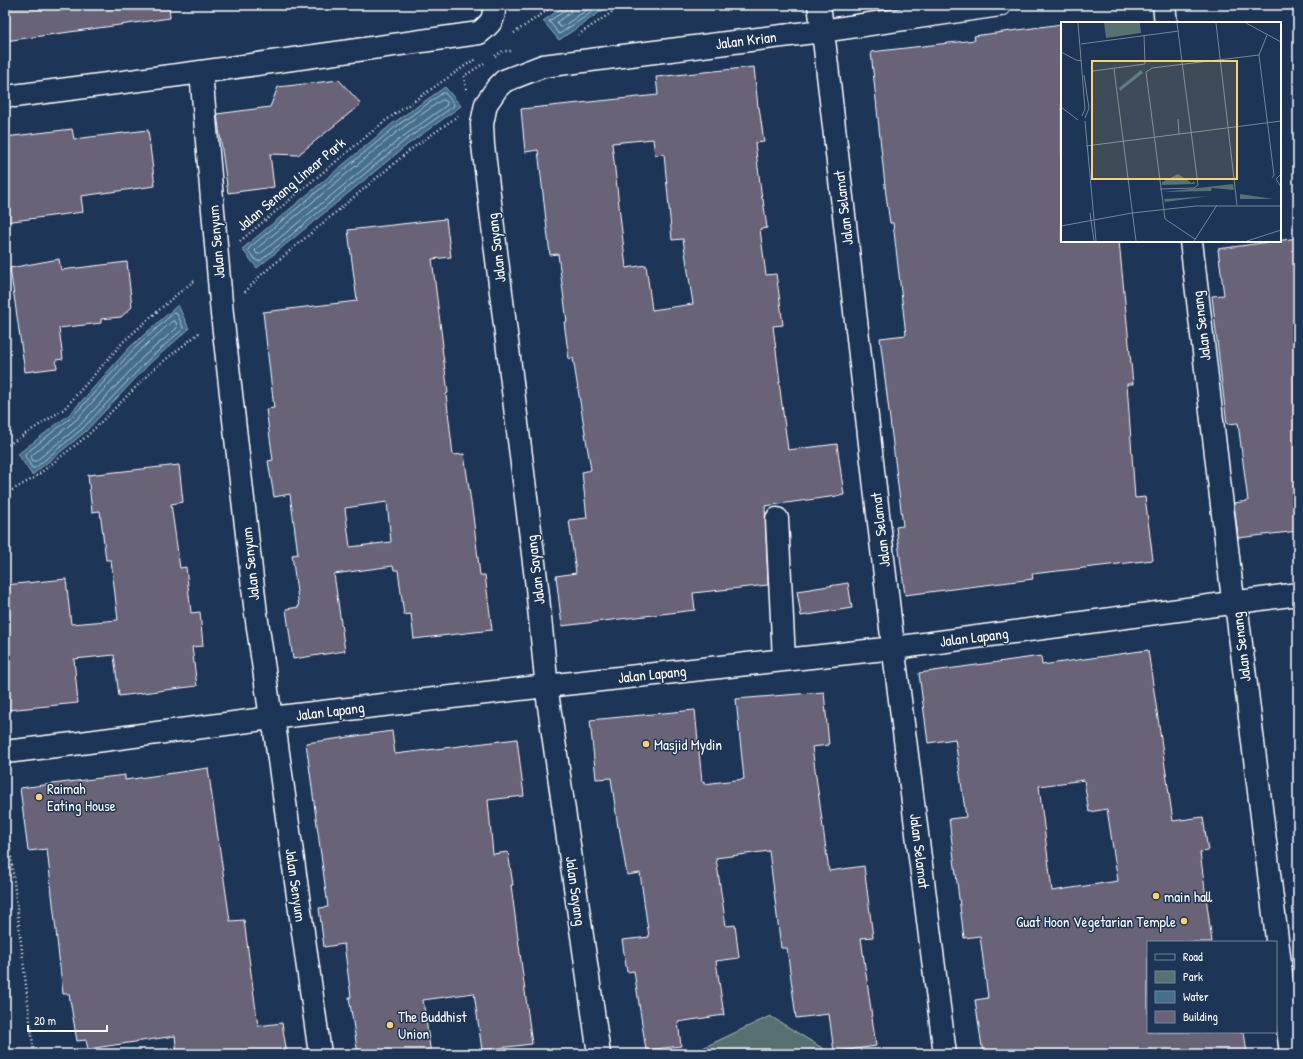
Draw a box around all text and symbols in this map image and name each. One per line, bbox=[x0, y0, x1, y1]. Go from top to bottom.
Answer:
inset map bbox=[1061, 22, 1281, 242]
street label: Jalan Krian bbox=[714, 26, 778, 54]
street label: Jalan Senang Linear Park bbox=[232, 132, 350, 236]
street label: Jalan Selamat bbox=[828, 168, 858, 247]
street label: Jalan Senyum bbox=[202, 204, 230, 280]
street label: Jalan Sayang bbox=[481, 212, 511, 284]
street label: Jalan Senang bbox=[1186, 289, 1216, 362]
street label: Jalan Selamat bbox=[865, 490, 895, 569]
street label: Jalan Senyum bbox=[236, 526, 264, 602]
street label: Jalan Sayang bbox=[520, 534, 550, 606]
street label: Jalan Senang bbox=[1226, 610, 1256, 683]
street label: Jalan Lapang bbox=[939, 622, 1010, 652]
street label: Jalan Lapang bbox=[617, 660, 688, 688]
street label: Jalan Lapang bbox=[295, 696, 366, 726]
place label: Masjid Mydin bbox=[654, 734, 722, 755]
marker: Masjid Mydin bbox=[641, 739, 651, 749]
place label: Raimah Eating House bbox=[47, 778, 116, 816]
marker: Raimah Eating House bbox=[34, 792, 44, 802]
street label: Jalan Selamat bbox=[905, 812, 935, 891]
street label: Jalan Senyum bbox=[280, 847, 312, 923]
street label: Jalan Sayang bbox=[561, 855, 591, 927]
place label: main hall bbox=[1164, 886, 1213, 907]
marker: main hall bbox=[1151, 891, 1161, 901]
place label: Guat Hoon Vegetarian Temple bbox=[1016, 911, 1176, 932]
marker: Guat Hoon Vegetarian Temple bbox=[1179, 916, 1189, 926]
legend bbox=[1147, 941, 1277, 1033]
text: Road bbox=[1183, 948, 1203, 965]
text: Park bbox=[1183, 968, 1203, 985]
text: Water bbox=[1183, 988, 1209, 1005]
place label: The Buddhist Union bbox=[398, 1006, 467, 1044]
scale bar bbox=[28, 1007, 107, 1033]
text: Building bbox=[1183, 1008, 1218, 1025]
text: 20 m bbox=[34, 1012, 56, 1029]
marker: The Buddhist Union bbox=[385, 1020, 395, 1030]

